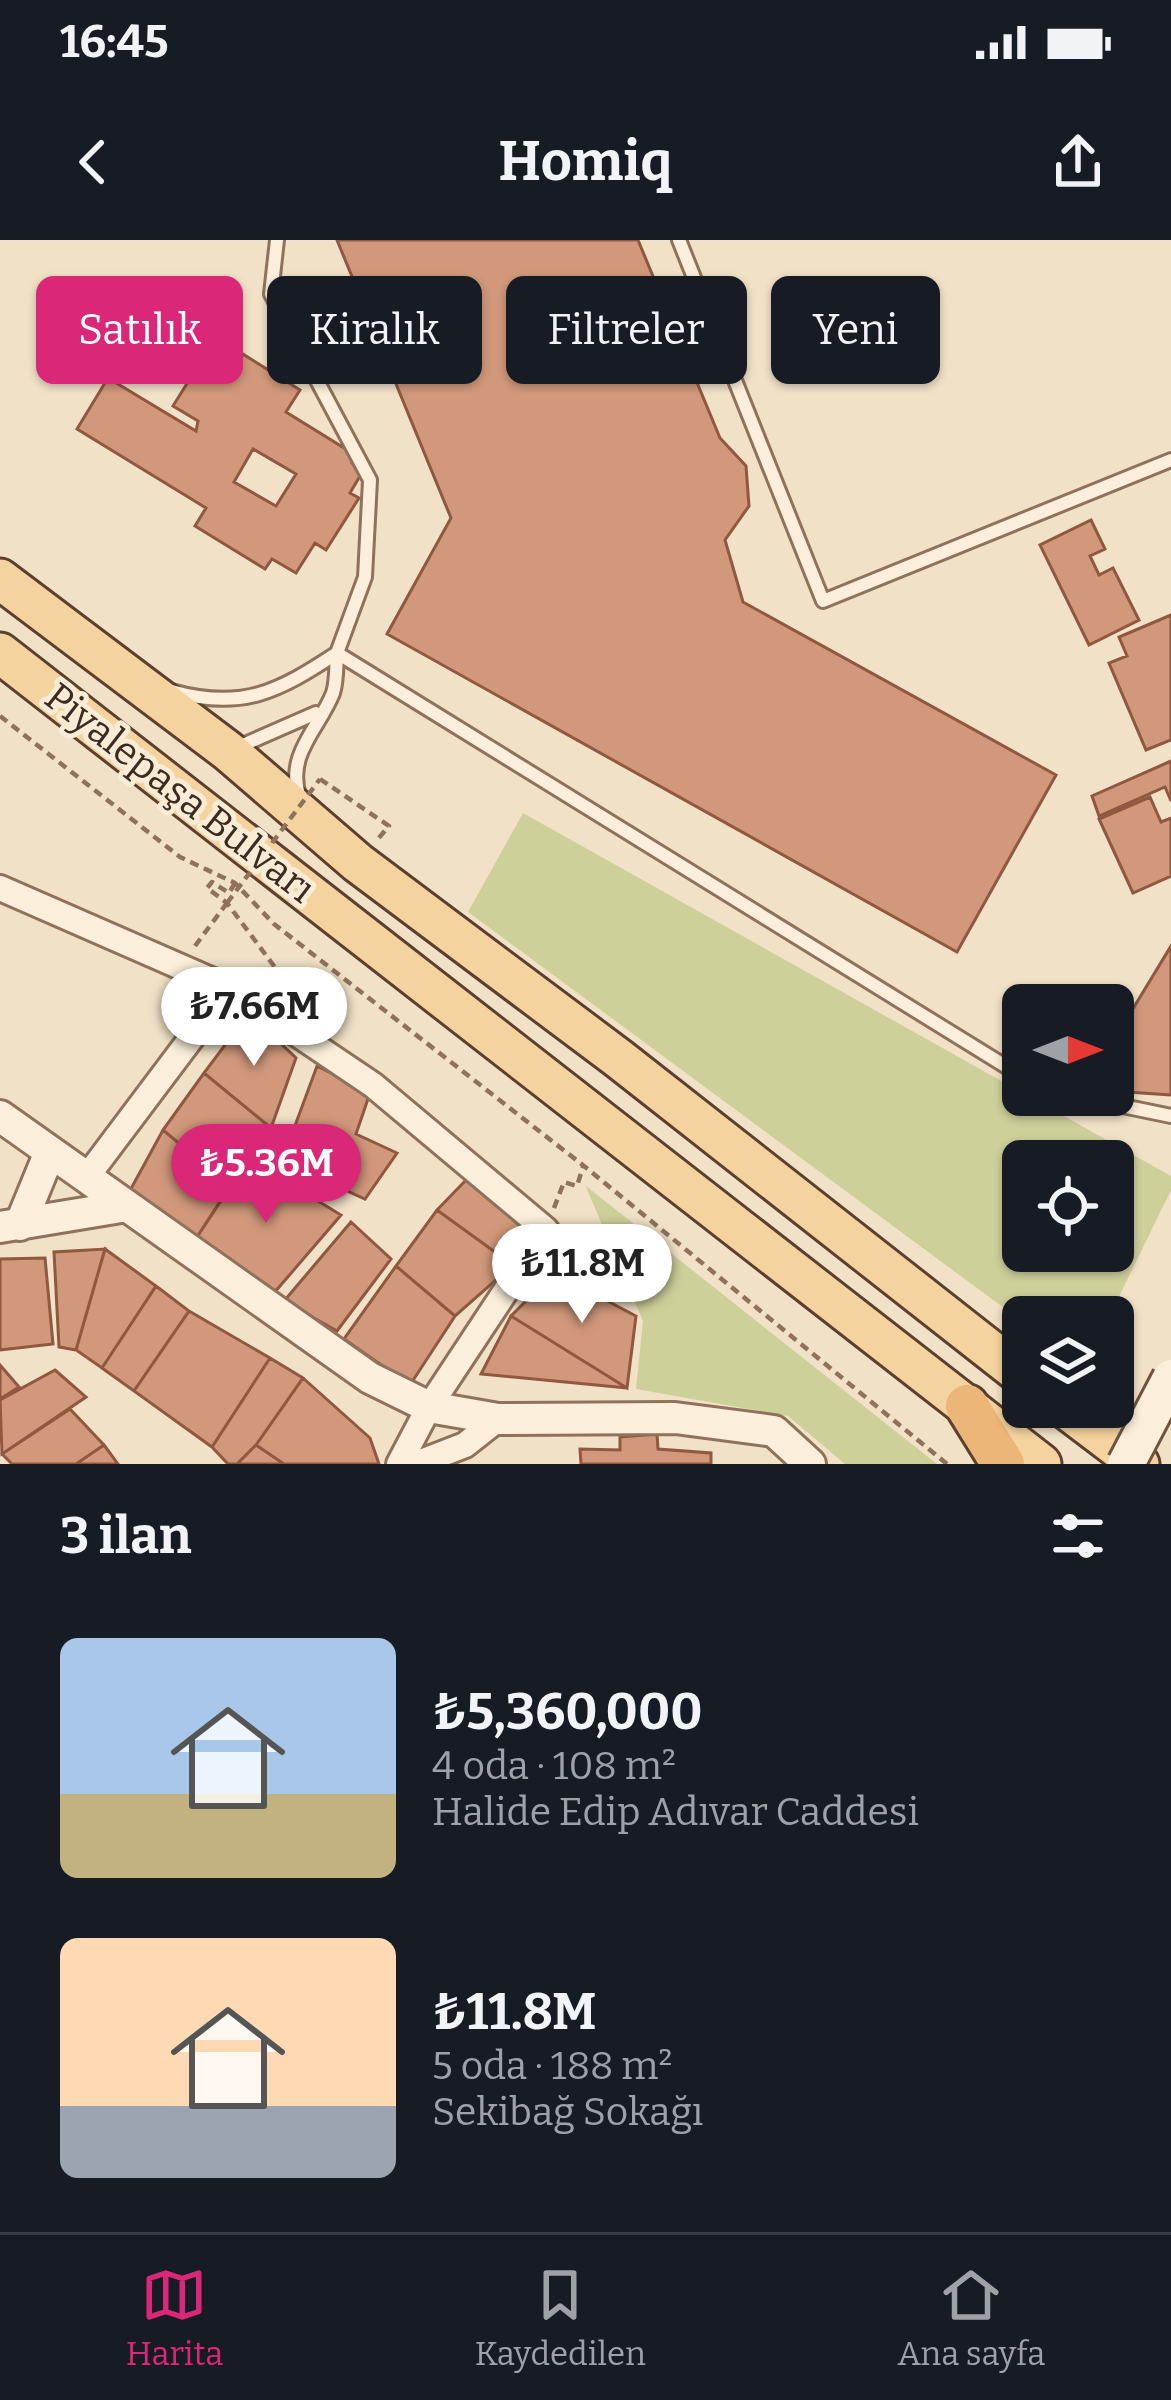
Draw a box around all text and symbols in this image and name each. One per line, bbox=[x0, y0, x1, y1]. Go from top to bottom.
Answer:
text: 16:45 bbox=[60, 15, 169, 69]
icon: back bbox=[60, 129, 126, 195]
icon: share bbox=[1045, 129, 1111, 195]
text: Homiq bbox=[499, 130, 672, 194]
chip: Satılık bbox=[36, 276, 243, 384]
chip: Kiralık bbox=[267, 276, 482, 384]
chip: Filtreler bbox=[506, 276, 747, 384]
chip: Yeni bbox=[771, 276, 940, 384]
street label: Piyalepaşa Bulvarı bbox=[36, 674, 324, 912]
pin: ₺7.66M bbox=[156, 967, 352, 1069]
text: ₺7.66M bbox=[188, 983, 320, 1029]
north arrow bbox=[1002, 984, 1134, 1116]
map controls bbox=[1002, 984, 1134, 1428]
pin: ₺5.36M bbox=[168, 1124, 364, 1226]
text: ₺5.36M bbox=[198, 1140, 334, 1186]
button: locate bbox=[1002, 1140, 1134, 1272]
pin: ₺11.8M bbox=[484, 1224, 680, 1326]
text: ₺11.8M bbox=[519, 1240, 645, 1286]
button: layers bbox=[1002, 1296, 1134, 1428]
icon: filters bbox=[1045, 1503, 1111, 1569]
text: 3 ilan bbox=[60, 1505, 192, 1567]
text: ₺5,360,000 bbox=[432, 1681, 703, 1743]
icon: home bbox=[156, 1686, 300, 1830]
text: 4 oda · 108 m² bbox=[432, 1743, 676, 1789]
text: Halide Edip Adıvar Caddesi bbox=[432, 1789, 919, 1835]
text: ₺11.8M bbox=[432, 1981, 597, 2043]
icon: home bbox=[156, 1986, 300, 2130]
text: 5 oda · 188 m² bbox=[432, 2043, 672, 2089]
text: Sekibağ Sokağı bbox=[432, 2089, 703, 2135]
tab: Harita bbox=[126, 2262, 223, 2374]
tab: Kaydedilen bbox=[475, 2262, 646, 2374]
tab: Ana sayfa bbox=[898, 2262, 1045, 2374]

